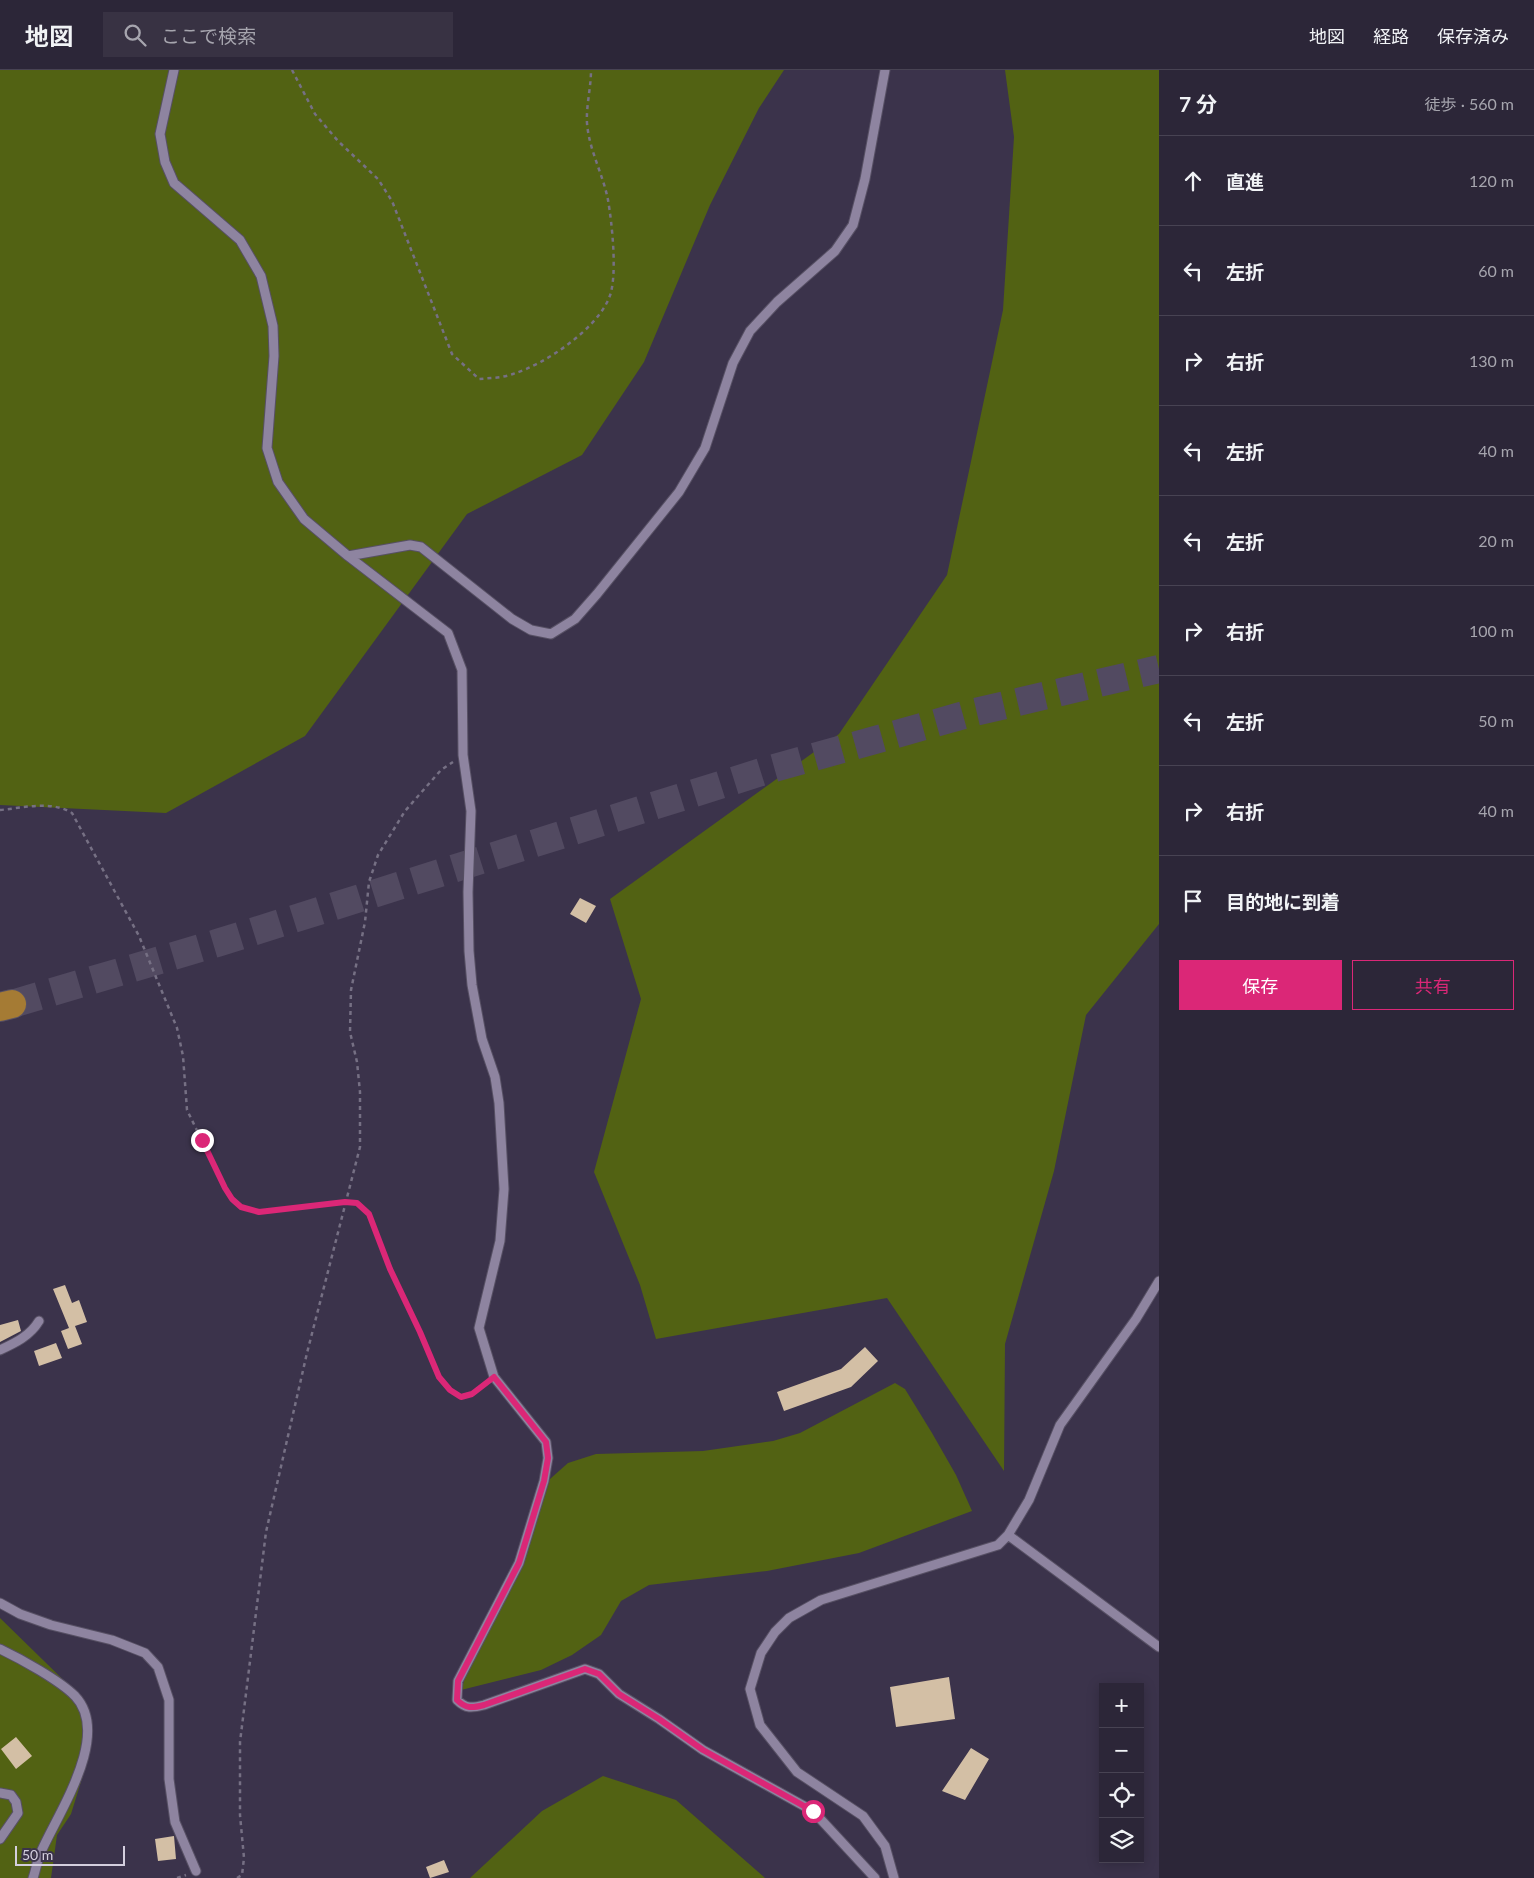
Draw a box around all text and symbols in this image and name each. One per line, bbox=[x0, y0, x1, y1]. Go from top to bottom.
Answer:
search box bbox=[103, 12, 453, 57]
text: 地図 bbox=[25, 21, 73, 50]
icon: search bbox=[121, 21, 149, 49]
text: ここで検索 bbox=[161, 24, 256, 47]
text: 地図 bbox=[1309, 25, 1345, 47]
text: 経路 bbox=[1373, 25, 1409, 47]
text: 保存済み bbox=[1437, 25, 1509, 47]
text: 7 分 bbox=[1179, 91, 1217, 116]
text: 徒歩 · 560 m bbox=[1425, 94, 1514, 113]
icon: ahead bbox=[1179, 167, 1207, 195]
text: 直進 bbox=[1226, 170, 1264, 193]
text: 120 m bbox=[1469, 171, 1514, 190]
icon: left bbox=[1179, 257, 1207, 285]
text: 左折 bbox=[1226, 260, 1264, 283]
text: 60 m bbox=[1478, 261, 1514, 280]
icon: right bbox=[1179, 347, 1207, 375]
text: 右折 bbox=[1226, 350, 1264, 373]
text: 130 m bbox=[1469, 351, 1514, 370]
icon: left bbox=[1179, 437, 1207, 465]
text: 左折 bbox=[1226, 440, 1264, 463]
text: 40 m bbox=[1478, 441, 1514, 460]
icon: left bbox=[1179, 527, 1207, 555]
text: 左折 bbox=[1226, 530, 1264, 553]
text: 20 m bbox=[1478, 531, 1514, 550]
icon: right bbox=[1179, 617, 1207, 645]
text: 右折 bbox=[1226, 620, 1264, 643]
text: 100 m bbox=[1469, 621, 1514, 640]
icon: left bbox=[1179, 707, 1207, 735]
text: 左折 bbox=[1226, 710, 1264, 733]
text: 50 m bbox=[1478, 711, 1514, 730]
icon: right bbox=[1179, 797, 1207, 825]
text: 右折 bbox=[1226, 800, 1264, 823]
text: 40 m bbox=[1478, 801, 1514, 820]
icon: arrive bbox=[1179, 887, 1207, 915]
text: 目的地に到着 bbox=[1226, 890, 1340, 913]
button: 保存 bbox=[1179, 960, 1342, 1010]
button: 共有 bbox=[1352, 960, 1514, 1010]
route end bbox=[191, 1129, 214, 1152]
map controls bbox=[1099, 1683, 1144, 1863]
button: + bbox=[1099, 1683, 1144, 1728]
button: − bbox=[1099, 1728, 1144, 1773]
button: locate bbox=[1099, 1773, 1144, 1818]
route start bbox=[802, 1800, 825, 1823]
button: layers bbox=[1099, 1818, 1144, 1863]
scale bar bbox=[15, 1843, 125, 1866]
text: 50 m bbox=[22, 1846, 53, 1863]

